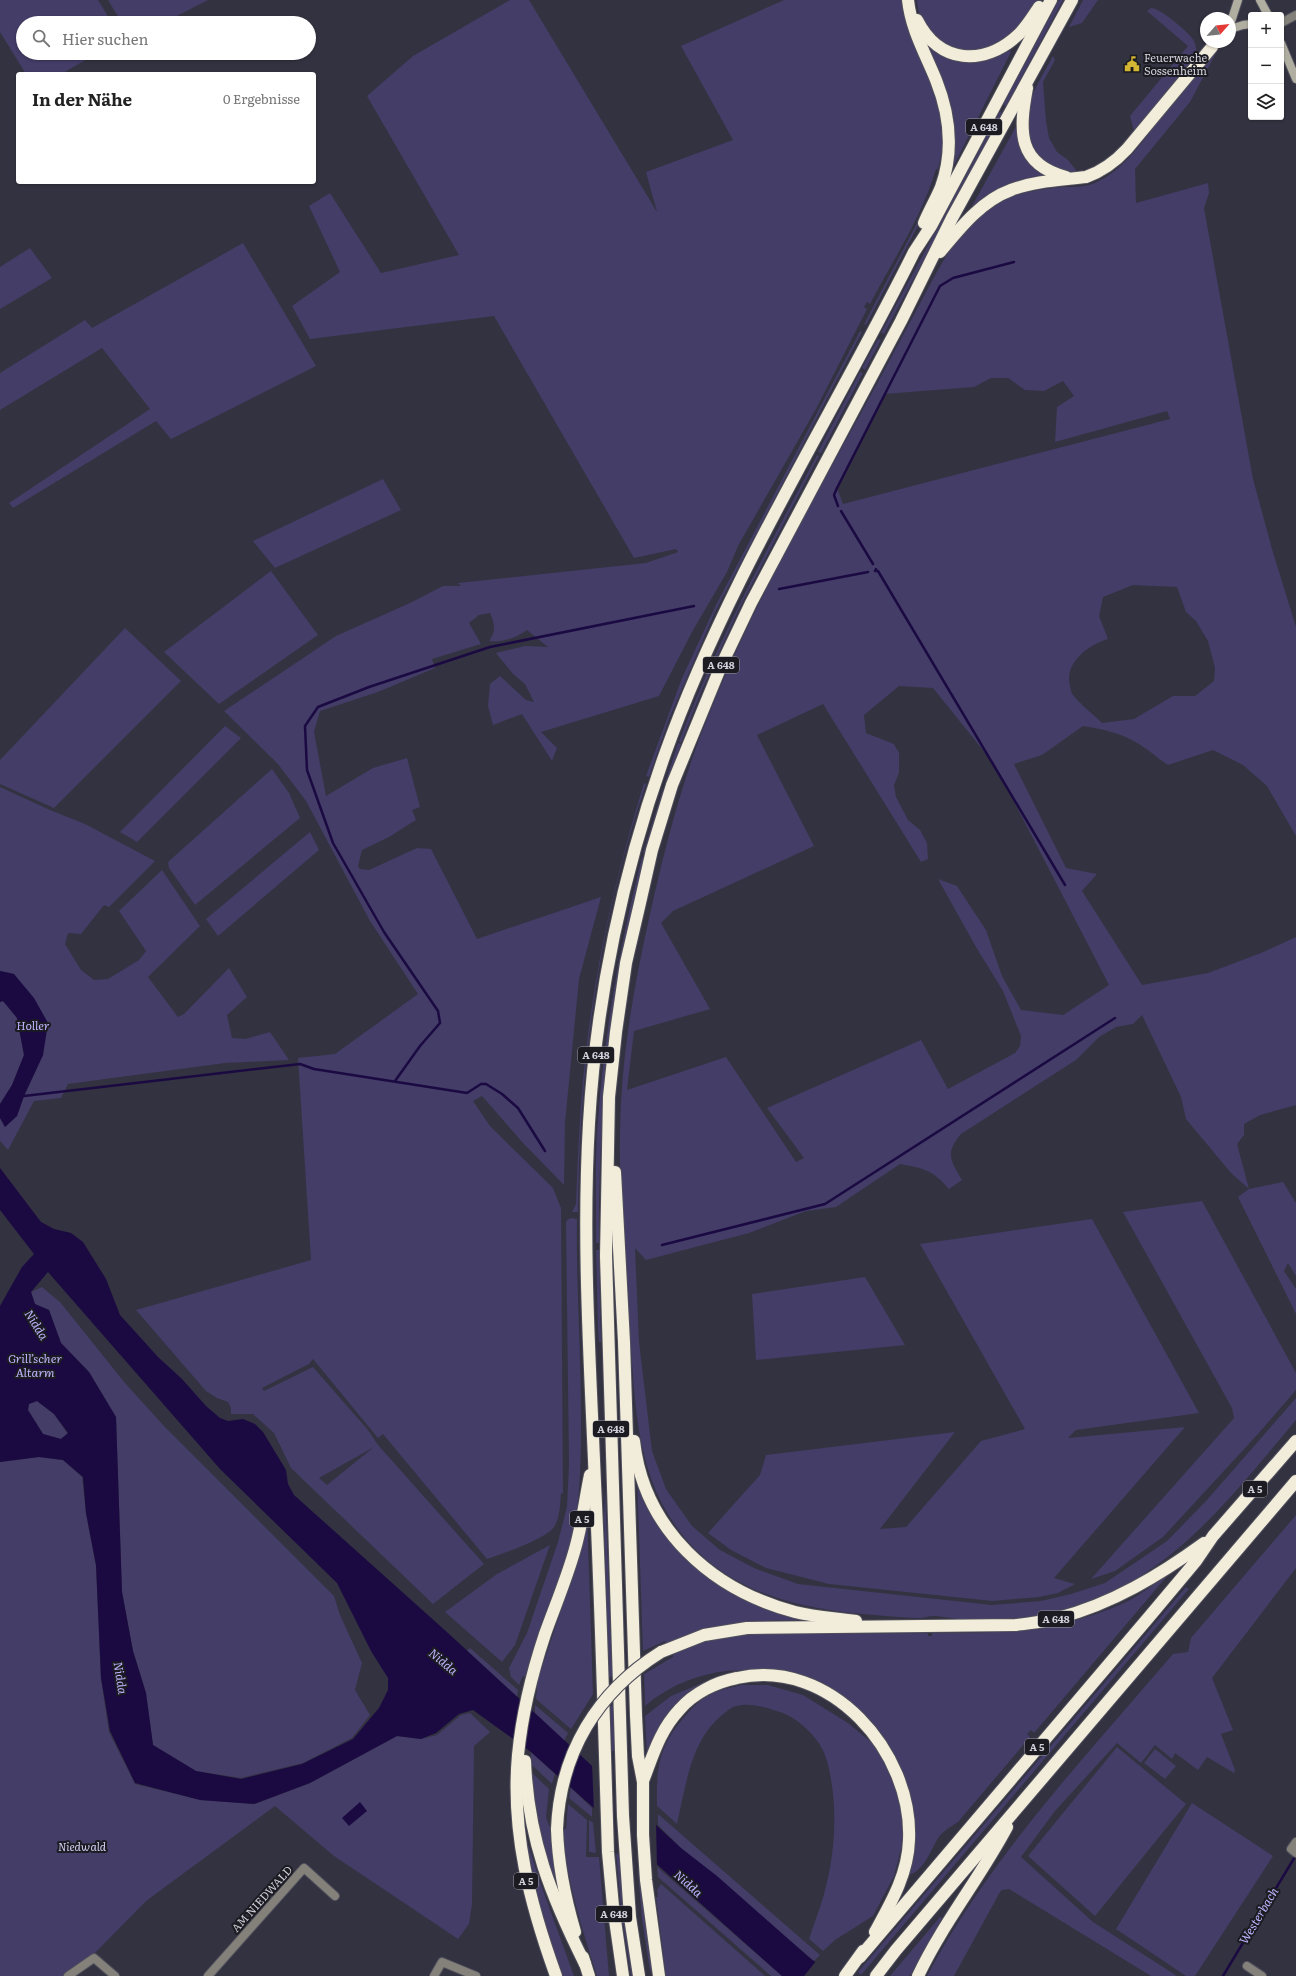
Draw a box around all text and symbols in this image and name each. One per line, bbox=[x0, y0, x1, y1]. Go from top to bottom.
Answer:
north arrow bbox=[1200, 12, 1236, 48]
map controls bbox=[1248, 12, 1284, 120]
button: + bbox=[1248, 12, 1284, 48]
search box bbox=[16, 16, 316, 60]
icon: search bbox=[30, 27, 52, 49]
text: Hier suchen bbox=[62, 27, 148, 50]
button: − bbox=[1248, 48, 1284, 84]
place label: Feuerwache Sossenheim bbox=[1144, 49, 1208, 78]
public building icon: Feuerwache Sossenheim bbox=[1123, 55, 1141, 73]
button: layers bbox=[1248, 84, 1284, 120]
text: In der Nähe bbox=[32, 86, 132, 111]
text: 0 Ergebnisse bbox=[223, 89, 300, 108]
road number: A 648 bbox=[966, 119, 1002, 135]
road number: A 648 bbox=[703, 657, 739, 673]
water label: Holler bbox=[16, 1016, 50, 1034]
road number: A 648 bbox=[578, 1047, 614, 1063]
water label: Nidda bbox=[20, 1306, 53, 1343]
water label: Grill’scher Altarm bbox=[8, 1349, 62, 1381]
road number: A 648 bbox=[593, 1421, 629, 1437]
road number: A 5 bbox=[1243, 1481, 1267, 1497]
road number: A 5 bbox=[570, 1511, 594, 1527]
road number: A 648 bbox=[1038, 1611, 1074, 1627]
water label: Nidda bbox=[425, 1644, 462, 1679]
water label: Nidda bbox=[110, 1660, 132, 1696]
road number: A 5 bbox=[1025, 1739, 1049, 1755]
park label: Niedwald bbox=[58, 1838, 107, 1854]
street label: AM NIEDWALD bbox=[227, 1862, 295, 1935]
water label: Nidda bbox=[670, 1866, 707, 1901]
road number: A 5 bbox=[514, 1873, 538, 1889]
water label: Westerbach bbox=[1234, 1884, 1282, 1947]
road number: A 648 bbox=[596, 1906, 632, 1922]

